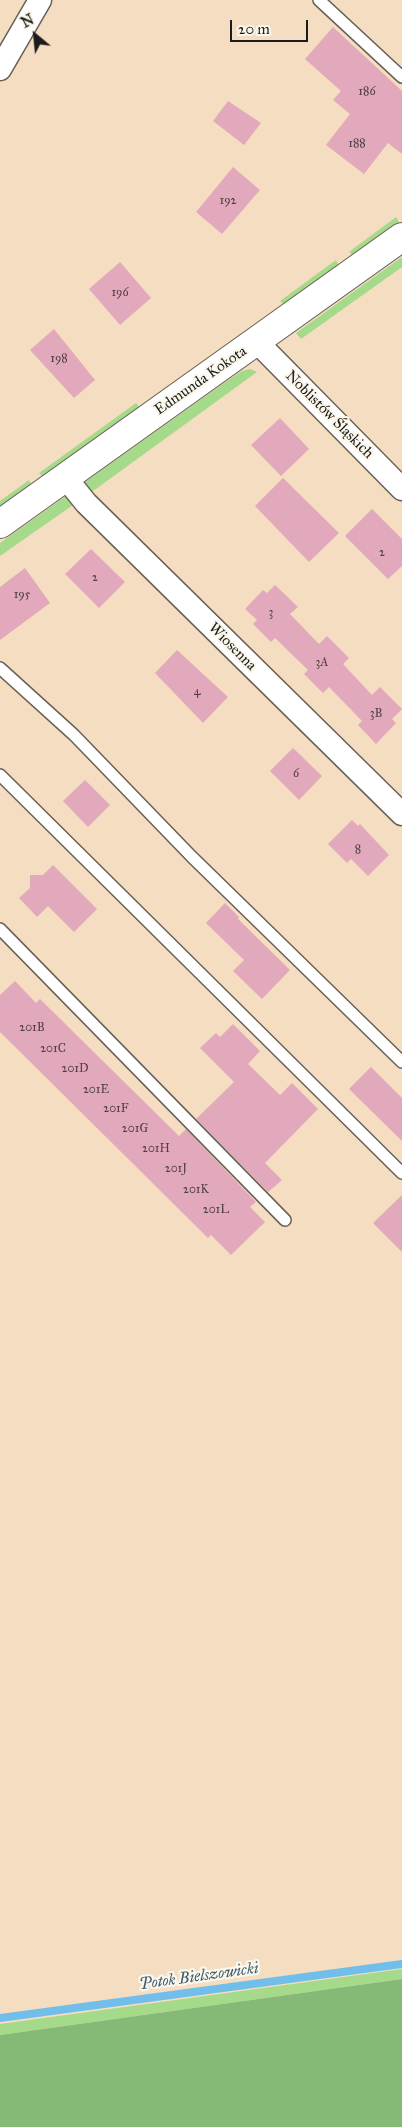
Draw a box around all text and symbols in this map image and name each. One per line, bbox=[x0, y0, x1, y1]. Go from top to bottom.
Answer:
north arrow bbox=[10, 10, 60, 60]
scale bar bbox=[232, 10, 310, 42]
text: N bbox=[18, 11, 37, 32]
text: 20 m bbox=[238, 20, 270, 38]
house number: 186 bbox=[358, 85, 376, 99]
house number: 188 bbox=[348, 137, 366, 151]
house number: 192 bbox=[219, 194, 237, 208]
house number: 196 bbox=[111, 286, 129, 300]
street label: Edmunda Kokota bbox=[152, 343, 250, 419]
house number: 198 bbox=[50, 352, 68, 366]
street label: Noblistów Śląskich bbox=[281, 367, 377, 463]
house number: 2 bbox=[379, 546, 385, 560]
house number: 2 bbox=[92, 571, 98, 585]
house number: 195 bbox=[14, 588, 30, 602]
house number: 3 bbox=[269, 606, 273, 620]
street label: Wiosenna bbox=[204, 619, 260, 675]
house number: 3A bbox=[316, 656, 328, 670]
house number: 4 bbox=[194, 685, 200, 699]
house number: 3B bbox=[370, 707, 382, 721]
house number: 6 bbox=[293, 767, 299, 781]
house number: 8 bbox=[355, 843, 361, 857]
house number: 201B bbox=[19, 1021, 45, 1035]
house number: 201C bbox=[40, 1042, 66, 1056]
house number: 201D bbox=[61, 1062, 89, 1076]
house number: 201E bbox=[83, 1083, 109, 1097]
house number: 201F bbox=[103, 1102, 129, 1116]
house number: 201G bbox=[122, 1122, 148, 1136]
house number: 201H bbox=[142, 1142, 170, 1156]
house number: 201J bbox=[165, 1162, 187, 1176]
house number: 201K bbox=[183, 1183, 209, 1197]
house number: 201L bbox=[203, 1203, 229, 1217]
water label: Potok Bielszowicki bbox=[138, 1959, 260, 1995]

